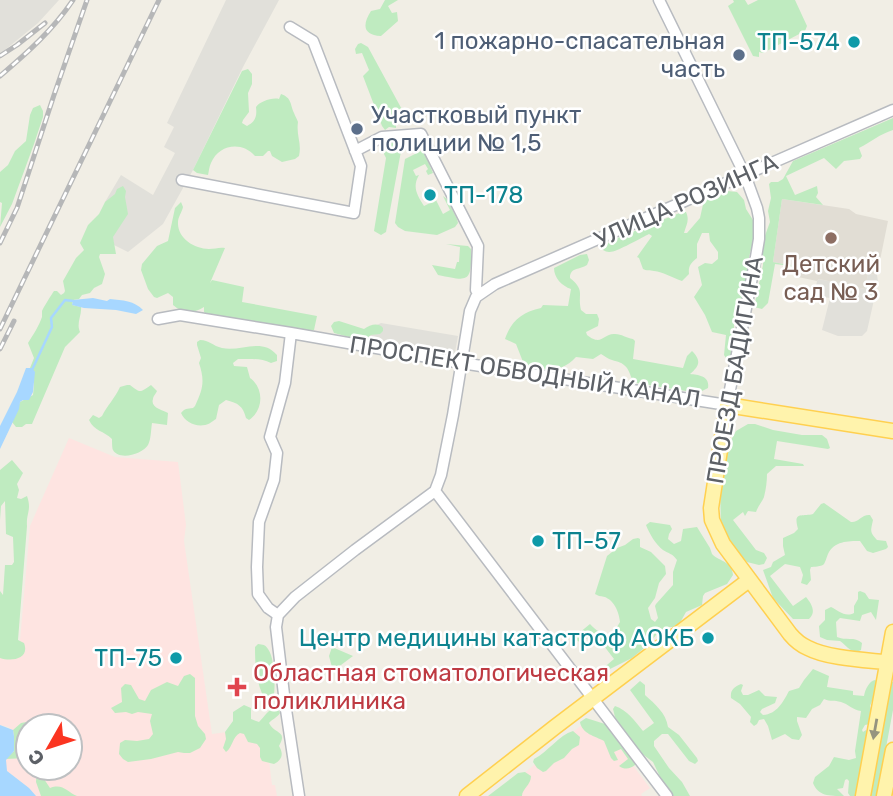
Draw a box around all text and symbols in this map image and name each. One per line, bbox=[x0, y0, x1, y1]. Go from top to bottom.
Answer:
place label: 1 пожарно-спасательная часть bbox=[434, 27, 725, 83]
place label: ТП-574 bbox=[757, 28, 840, 56]
marker: ТП-574 bbox=[846, 34, 862, 50]
marker: 1 пожарно-спасательная часть bbox=[731, 47, 747, 63]
place label: Участковый пункт полиции № 1,5 bbox=[371, 101, 581, 157]
marker: Участковый пункт полиции № 1,5 bbox=[349, 121, 365, 137]
street label: УЛИЦА РОЗИНГА bbox=[590, 148, 782, 254]
place label: ТП-178 bbox=[444, 181, 523, 209]
marker: ТП-178 bbox=[422, 187, 438, 203]
marker: Детский сад № 3 bbox=[823, 230, 839, 246]
place label: Детский сад № 3 bbox=[782, 250, 880, 306]
street label: ПРОЕЗД БАДИГИНА bbox=[701, 254, 769, 486]
street label: ПРОСПЕКТ ОБВОДНЫЙ КАНАЛ bbox=[348, 330, 702, 414]
place label: ТП-57 bbox=[552, 527, 621, 555]
marker: ТП-57 bbox=[530, 533, 546, 549]
place label: Центр медицины катастроф АОКБ bbox=[299, 624, 694, 652]
marker: Центр медицины катастроф АОКБ bbox=[700, 630, 716, 646]
place label: ТП-75 bbox=[94, 644, 162, 672]
marker: ТП-75 bbox=[168, 650, 184, 666]
place label: Областная стоматологическая поликлиника bbox=[253, 659, 609, 715]
marker: Областная стоматологическая поликлиника bbox=[227, 677, 247, 697]
north arrow bbox=[14, 712, 84, 782]
one-way arrow bbox=[869, 718, 880, 740]
text: С bbox=[23, 745, 49, 770]

